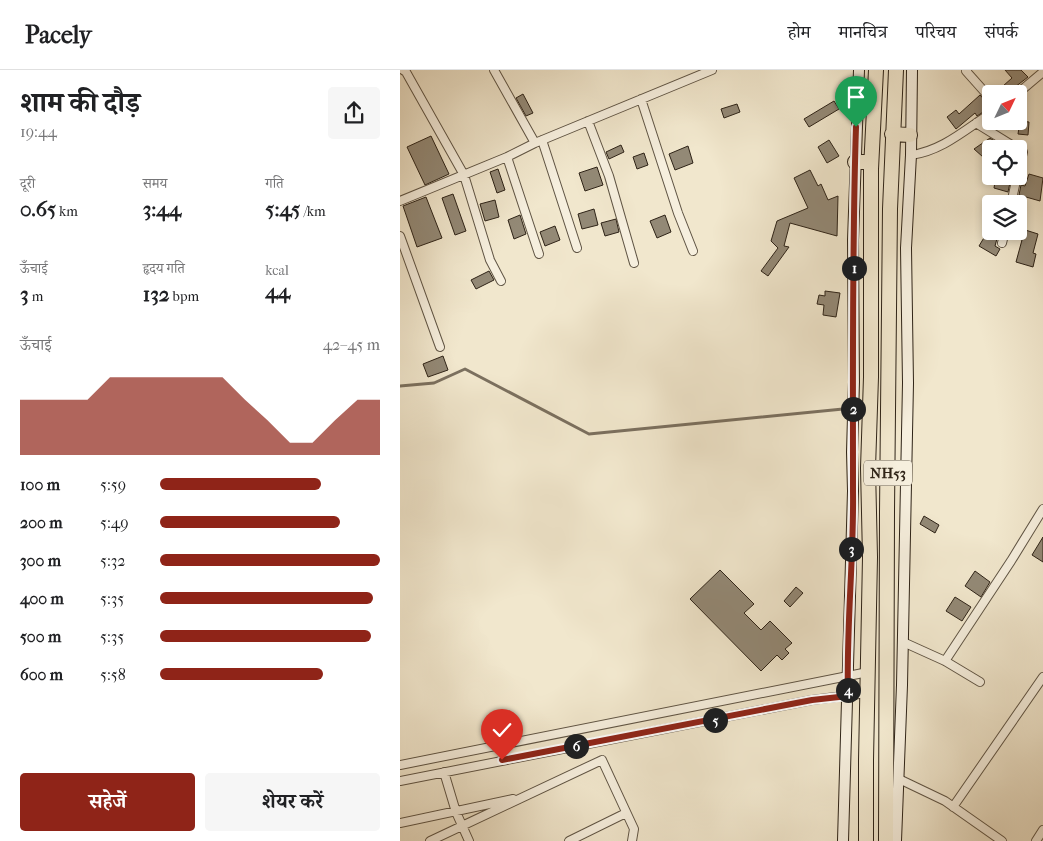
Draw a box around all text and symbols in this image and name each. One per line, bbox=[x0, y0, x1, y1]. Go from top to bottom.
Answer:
text: Pacely bbox=[25, 21, 92, 49]
text: होम bbox=[788, 22, 811, 43]
text: मानचित्र bbox=[839, 22, 887, 43]
text: परिचय bbox=[915, 22, 956, 43]
text: संपर्क bbox=[984, 22, 1018, 43]
pin bbox=[835, 76, 877, 127]
icon: arrive bbox=[842, 83, 870, 111]
north arrow bbox=[982, 85, 1028, 130]
map controls bbox=[982, 85, 1027, 240]
text: शाम की दौड़ bbox=[20, 86, 140, 119]
button: share bbox=[328, 87, 380, 139]
text: 19:44 bbox=[20, 122, 57, 141]
button: locate bbox=[982, 140, 1027, 185]
text: दूरी bbox=[20, 175, 35, 192]
text: समय bbox=[143, 175, 167, 192]
text: गति bbox=[265, 175, 284, 192]
button: layers bbox=[982, 195, 1027, 240]
text: 0.65 bbox=[20, 197, 56, 221]
text: 3:44 bbox=[143, 197, 181, 221]
text: 5:45 bbox=[265, 197, 300, 221]
text: km bbox=[56, 203, 78, 220]
text: /km bbox=[300, 203, 326, 220]
pin: 1 bbox=[842, 256, 866, 280]
text: ऊँचाई bbox=[20, 260, 48, 277]
text: हृदय गति bbox=[143, 260, 185, 277]
text: 1 bbox=[852, 260, 857, 277]
text: kcal bbox=[265, 262, 289, 279]
text: 44 bbox=[265, 279, 290, 303]
text: 3 bbox=[20, 282, 29, 306]
text: 132 bbox=[143, 282, 170, 306]
text: m bbox=[29, 288, 43, 305]
text: bpm bbox=[170, 288, 199, 305]
text: ऊँचाई bbox=[20, 335, 52, 354]
text: 42–45 m bbox=[323, 335, 380, 354]
pin: 2 bbox=[840, 396, 866, 422]
text: 2 bbox=[850, 401, 857, 418]
road number: NH53 bbox=[864, 460, 912, 486]
text: 100 m bbox=[20, 475, 60, 494]
text: 5:59 bbox=[100, 475, 126, 494]
text: 200 m bbox=[20, 513, 63, 532]
text: 5:49 bbox=[100, 513, 129, 532]
pin: 3 bbox=[838, 536, 864, 562]
text: 3 bbox=[849, 541, 854, 558]
text: 300 m bbox=[20, 551, 61, 570]
text: 5:32 bbox=[100, 551, 126, 570]
text: 400 m bbox=[20, 589, 64, 608]
text: 5:35 bbox=[100, 589, 124, 608]
text: 500 m bbox=[20, 627, 61, 646]
text: 5:35 bbox=[100, 627, 124, 646]
text: 600 m bbox=[20, 665, 63, 684]
text: 5:58 bbox=[100, 665, 126, 684]
pin: 4 bbox=[836, 678, 860, 702]
text: 4 bbox=[844, 682, 853, 699]
pin: 5 bbox=[702, 708, 728, 732]
pin bbox=[481, 709, 523, 760]
text: 5 bbox=[712, 712, 719, 729]
icon: check bbox=[488, 716, 516, 744]
pin: 6 bbox=[564, 734, 588, 758]
text: 6 bbox=[573, 738, 580, 755]
button: सहेजें bbox=[20, 773, 195, 831]
button: शेयर करें bbox=[205, 773, 380, 831]

